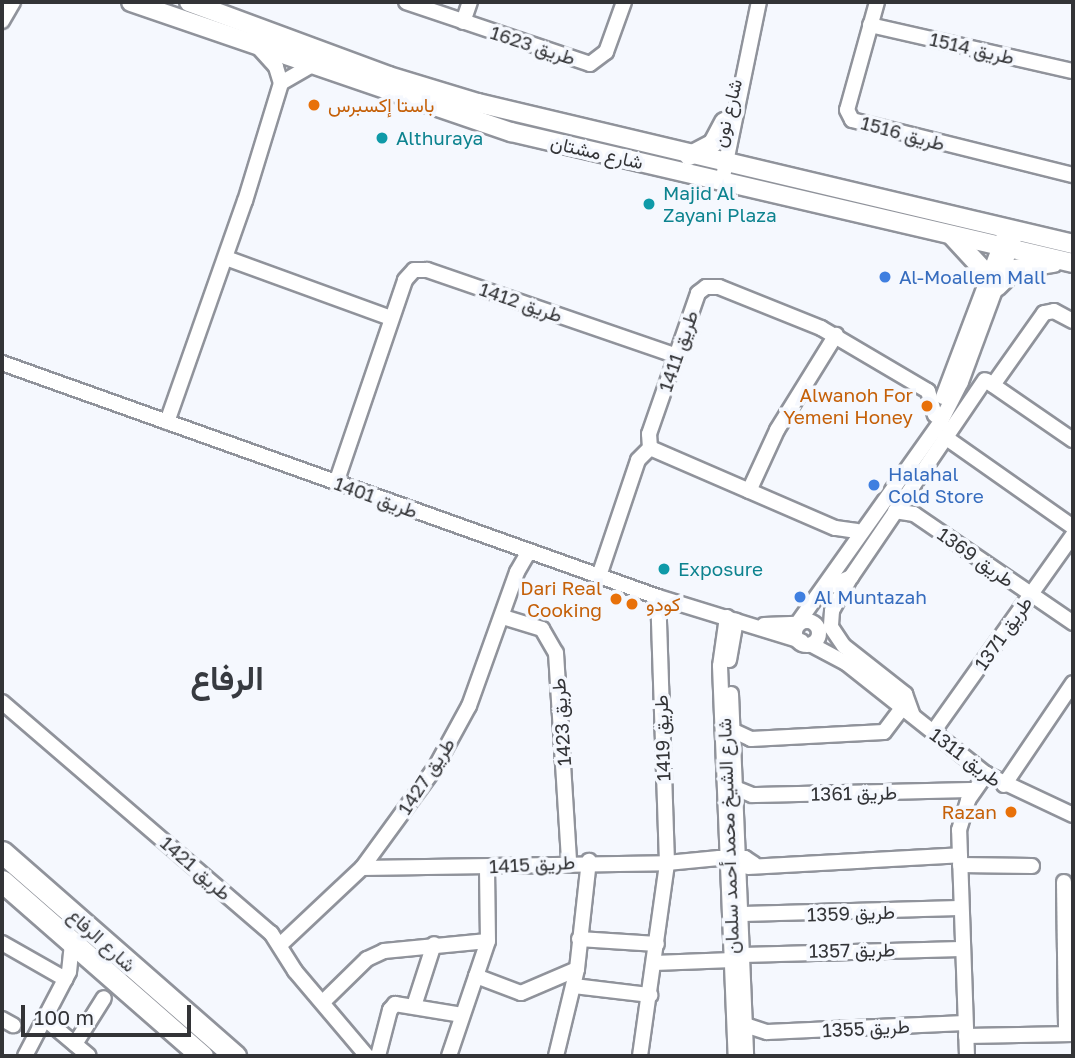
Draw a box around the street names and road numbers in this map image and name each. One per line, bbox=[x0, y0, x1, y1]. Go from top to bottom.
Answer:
street label: طريق 1623 bbox=[488, 21, 578, 69]
street label: طريق 1514 bbox=[928, 27, 1016, 69]
street label: شارع نون bbox=[708, 76, 746, 150]
street label: طريق 1516 bbox=[859, 111, 947, 155]
street label: شارع مشتان bbox=[549, 130, 645, 174]
street label: طريق 1412 bbox=[477, 277, 565, 327]
street label: طريق 1411 bbox=[654, 307, 702, 395]
street label: طريق 1401 bbox=[331, 471, 421, 523]
street label: طريق 1369 bbox=[933, 522, 1019, 592]
street label: طريق 1371 bbox=[969, 592, 1037, 674]
street label: طريق 1423 bbox=[547, 677, 575, 767]
street label: طريق 1419 bbox=[649, 694, 675, 782]
street label: شارع الشيخ محمد أحمد سلمان bbox=[712, 718, 744, 954]
street label: طريق 1311 bbox=[926, 723, 1006, 791]
street label: طريق 1427 bbox=[393, 733, 459, 819]
street label: طريق 1361 bbox=[811, 781, 897, 805]
street label: طريق 1421 bbox=[156, 831, 236, 905]
street label: طريق 1415 bbox=[488, 850, 576, 878]
street label: طريق 1359 bbox=[807, 900, 895, 926]
street label: شارع الرفاع bbox=[63, 904, 141, 976]
street label: طريق 1357 bbox=[809, 938, 895, 962]
street label: طريق 1355 bbox=[822, 1014, 910, 1042]

